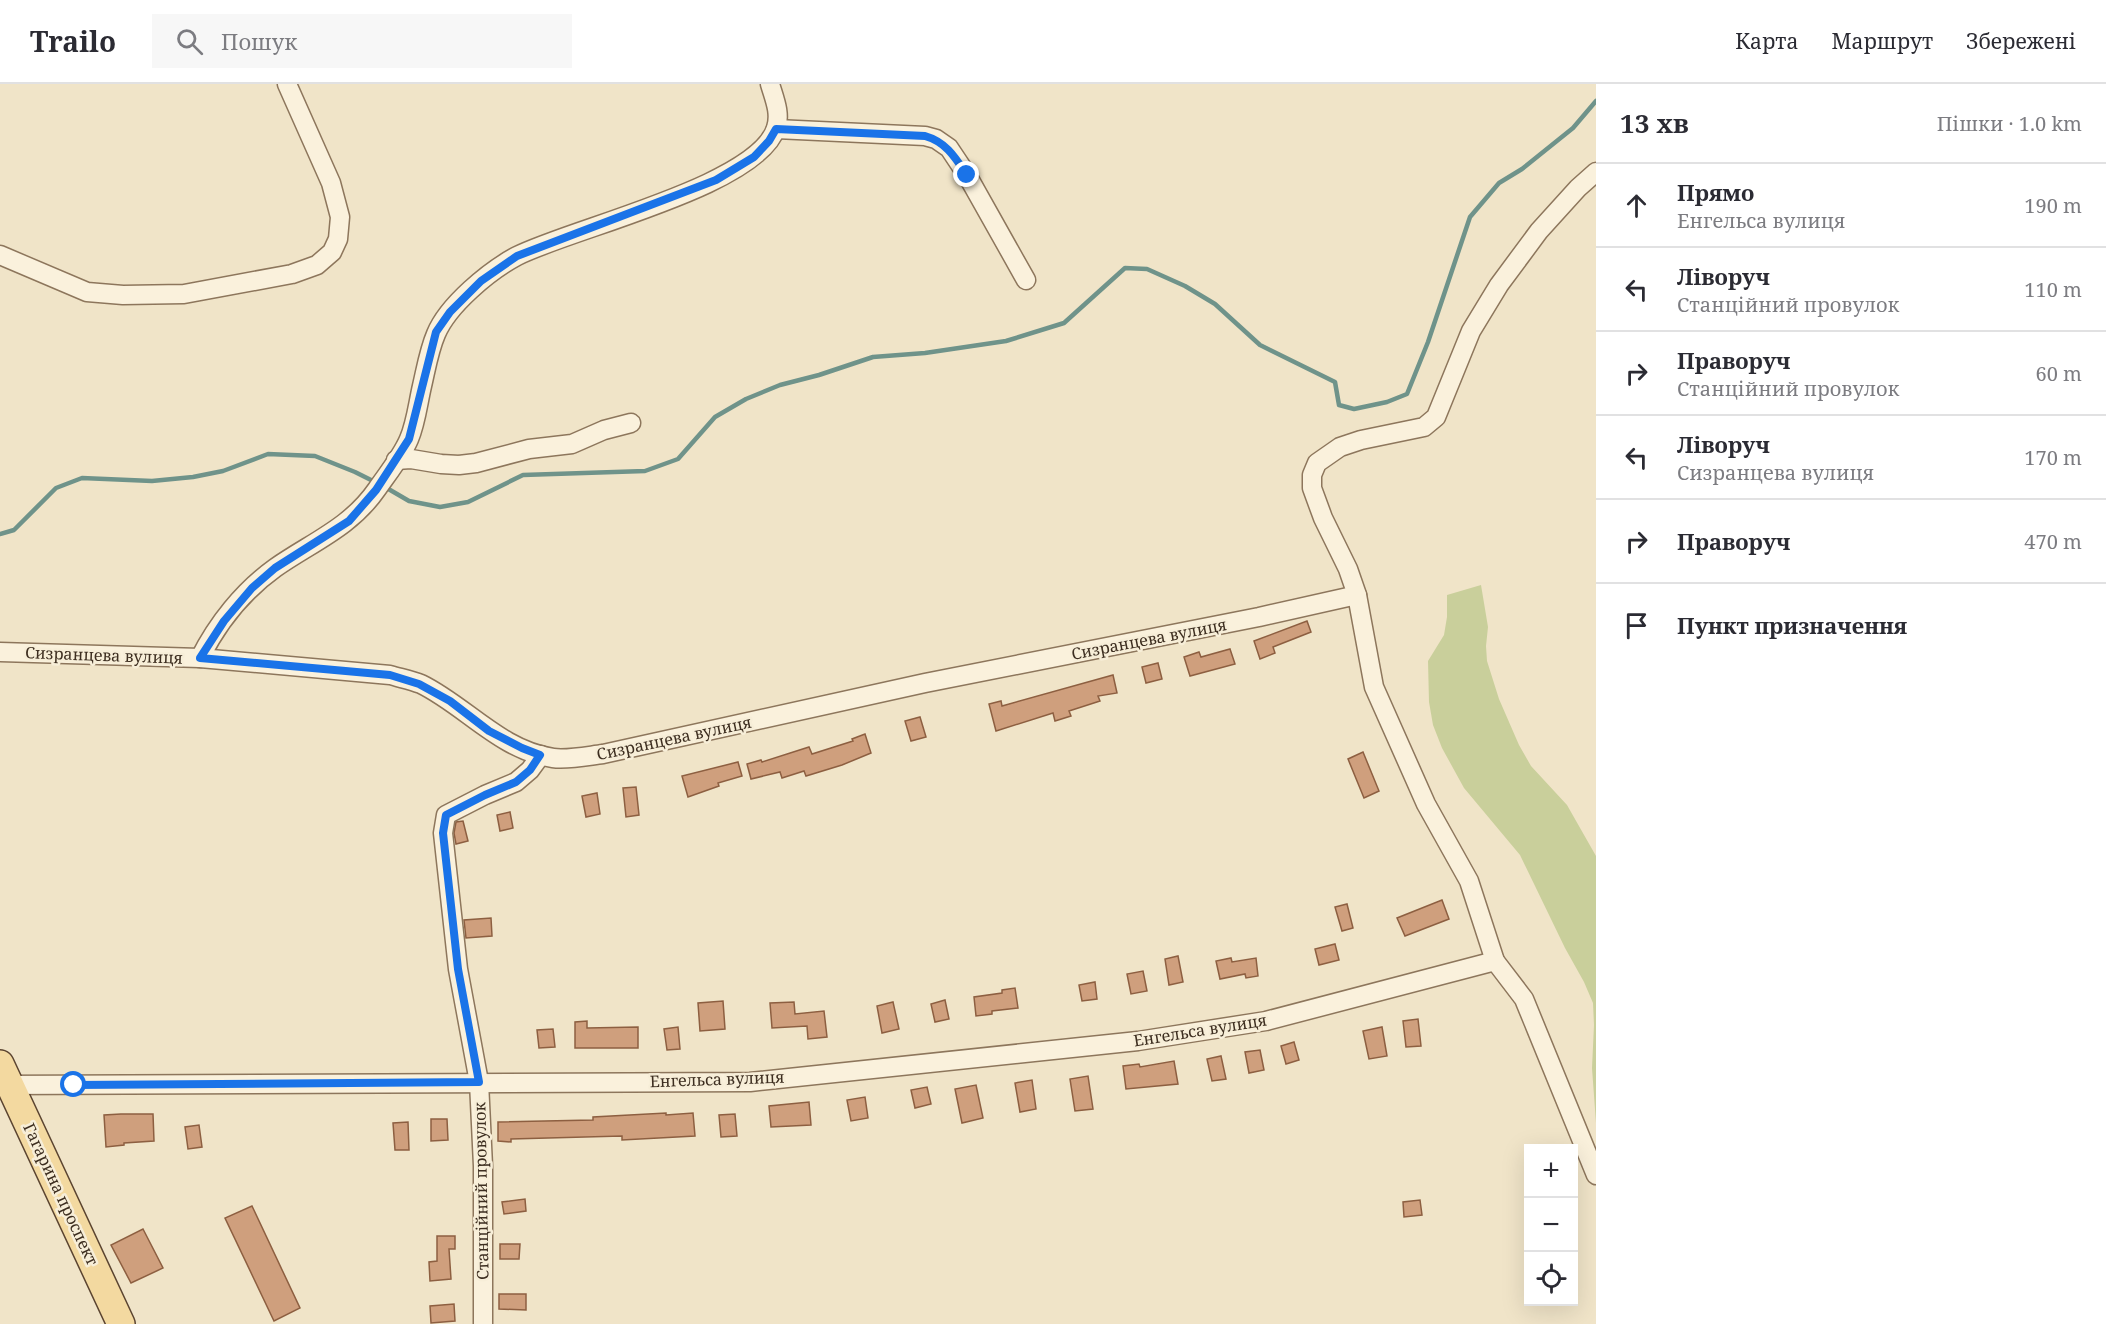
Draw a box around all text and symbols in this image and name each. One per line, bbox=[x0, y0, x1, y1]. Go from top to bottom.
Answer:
search box bbox=[152, 14, 572, 68]
text: Trailo bbox=[30, 22, 116, 60]
icon: search bbox=[173, 25, 206, 58]
text: Пошук bbox=[221, 26, 297, 56]
text: Карта bbox=[1735, 27, 1798, 55]
text: Маршрут bbox=[1831, 27, 1933, 55]
text: Збережені bbox=[1966, 27, 2076, 55]
text: 13 хв bbox=[1620, 105, 1689, 141]
text: Пішки · 1.0 km bbox=[1937, 110, 2082, 137]
route end bbox=[953, 161, 979, 187]
text: Прямо bbox=[1677, 177, 1754, 207]
icon: ahead bbox=[1620, 189, 1653, 222]
text: 190 m bbox=[2024, 192, 2082, 219]
text: Енгельса вулиця bbox=[1677, 207, 1845, 234]
text: Ліворуч bbox=[1677, 261, 1770, 291]
icon: left bbox=[1620, 273, 1653, 306]
text: 110 m bbox=[2024, 276, 2082, 303]
text: Станційний провулок bbox=[1677, 291, 1899, 318]
text: Праворуч bbox=[1677, 345, 1791, 375]
icon: right bbox=[1620, 357, 1653, 390]
text: 60 m bbox=[2036, 360, 2082, 387]
text: Станційний провулок bbox=[1677, 375, 1899, 402]
text: Ліворуч bbox=[1677, 429, 1770, 459]
icon: left bbox=[1620, 441, 1653, 474]
text: 170 m bbox=[2024, 444, 2082, 471]
text: Сизранцева вулиця bbox=[1677, 459, 1874, 486]
icon: right bbox=[1620, 525, 1653, 558]
text: Праворуч bbox=[1677, 526, 1791, 556]
text: 470 m bbox=[2024, 528, 2082, 555]
icon: arrive bbox=[1620, 609, 1653, 642]
text: Пункт призначення bbox=[1677, 610, 1907, 640]
street label: Сизранцева вулиця bbox=[1069, 613, 1229, 665]
street label: Сизранцева вулиця bbox=[25, 641, 183, 669]
street label: Сизранцева вулиця bbox=[595, 711, 753, 765]
street label: Енгельса вулиця bbox=[1132, 1009, 1268, 1051]
street label: Енгельса вулиця bbox=[649, 1066, 785, 1092]
route start bbox=[60, 1071, 86, 1097]
street label: Станційний провулок bbox=[468, 1101, 494, 1280]
street label: Гагарина проспект bbox=[18, 1119, 104, 1269]
map controls bbox=[1524, 1144, 1578, 1306]
button: + bbox=[1524, 1144, 1578, 1198]
button: − bbox=[1524, 1198, 1578, 1252]
button: locate bbox=[1524, 1252, 1578, 1306]

